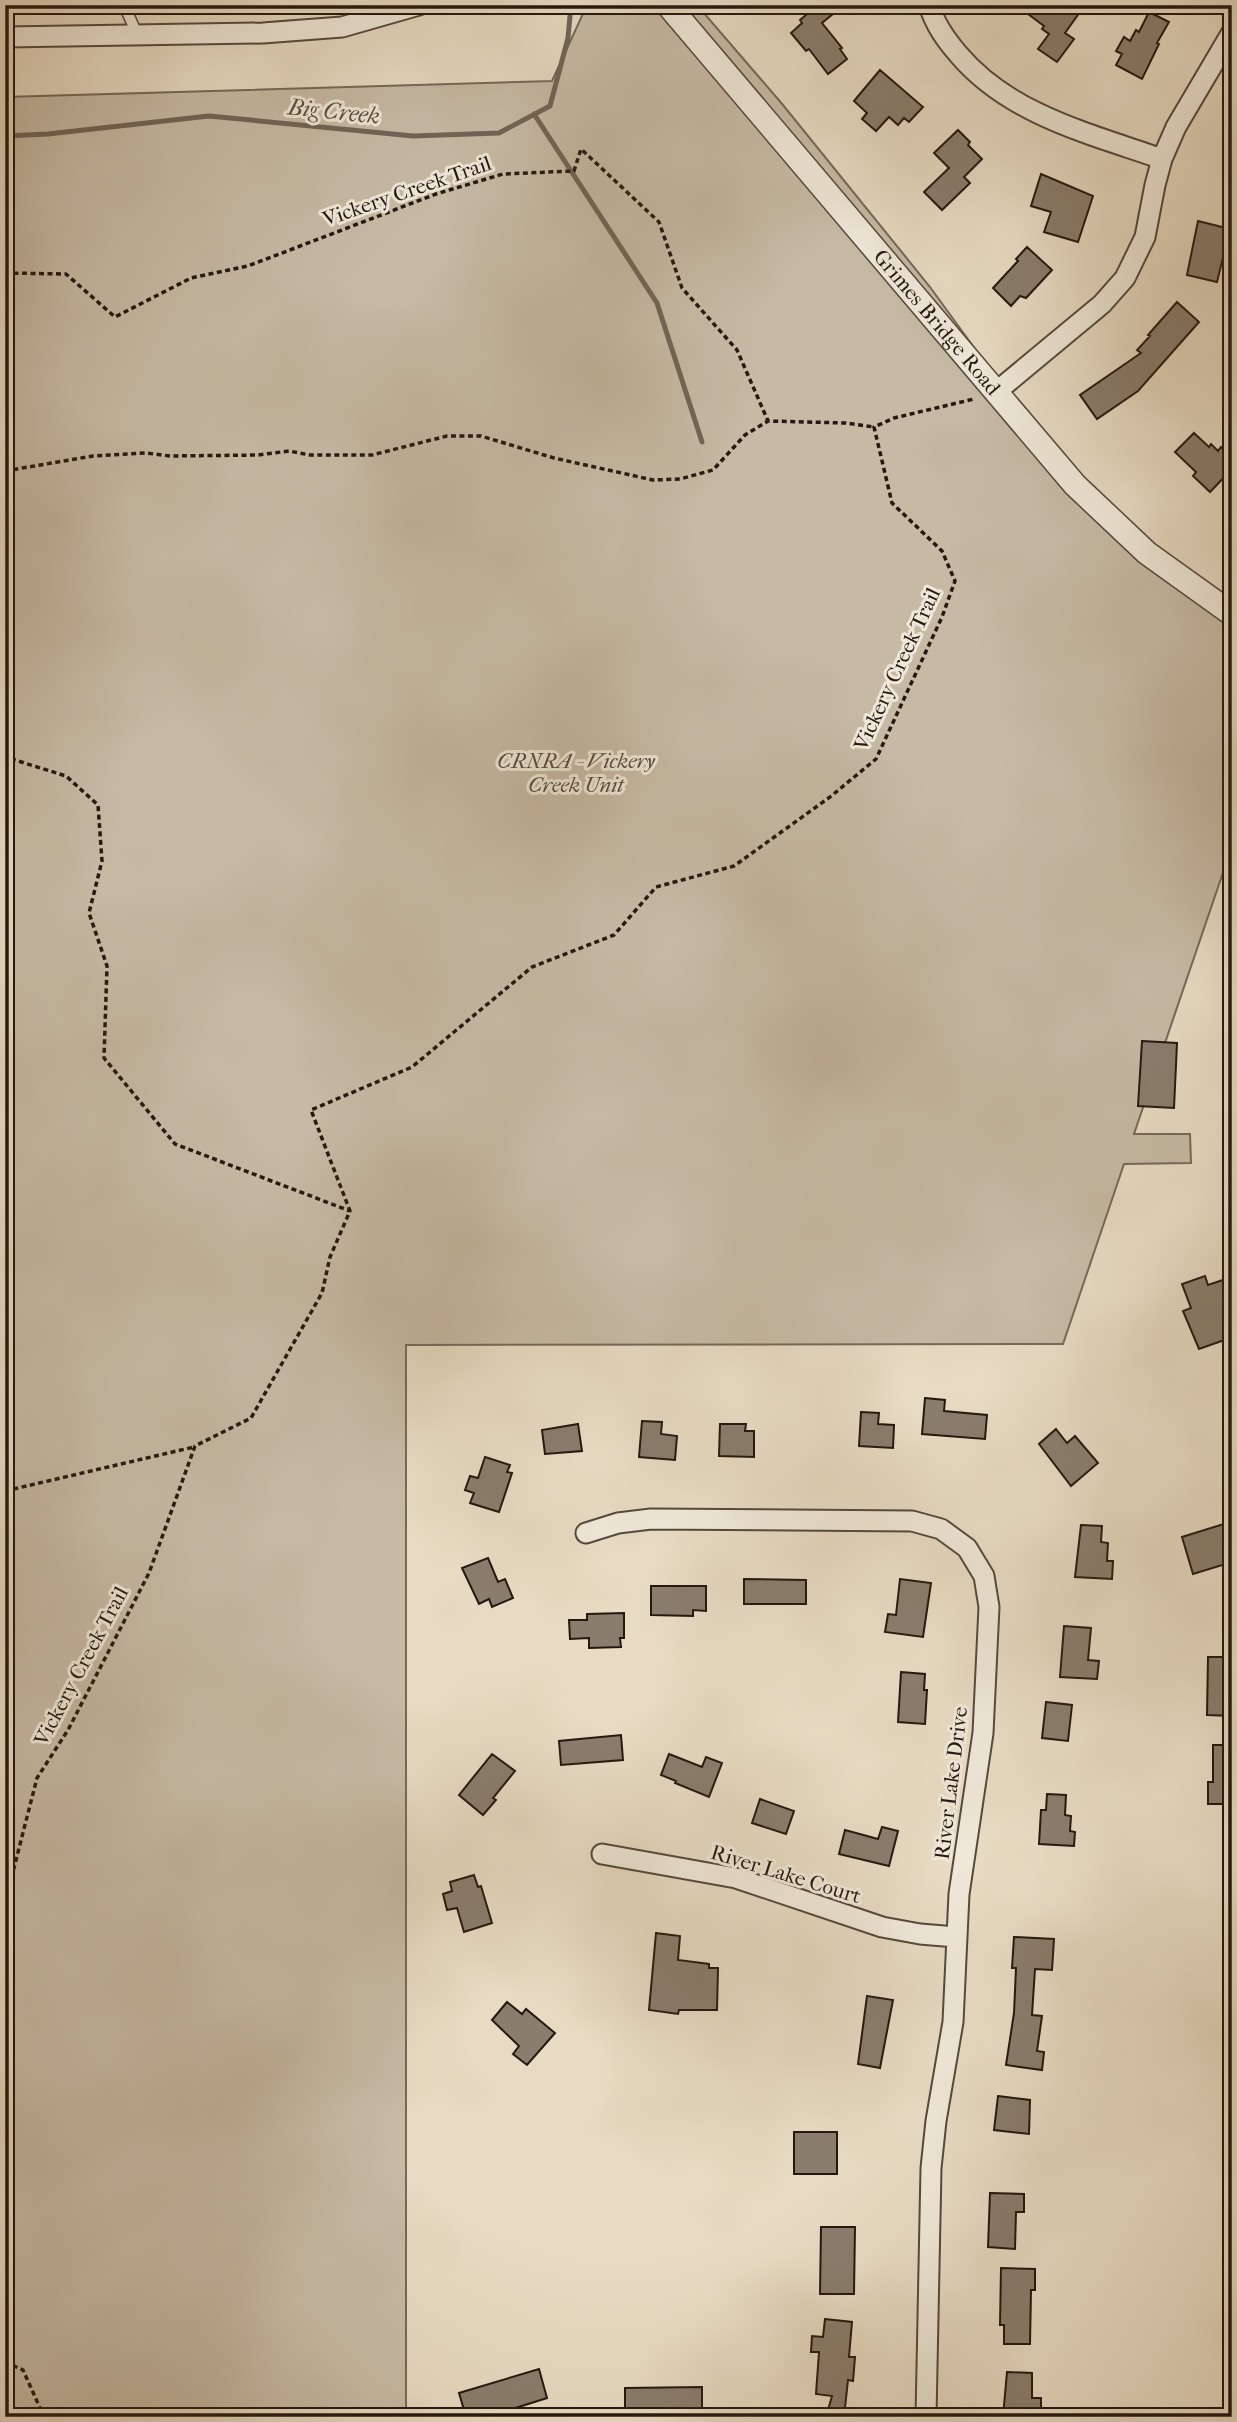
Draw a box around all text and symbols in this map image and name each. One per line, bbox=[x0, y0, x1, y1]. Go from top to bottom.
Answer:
water label: Big Creek bbox=[285, 93, 381, 130]
street label: Vickery Creek Trail bbox=[319, 151, 495, 231]
street label: Grimes Bridge Road bbox=[869, 245, 1006, 400]
street label: Vickery Creek Trail bbox=[848, 584, 945, 755]
park label: CRNRA - Vickery Creek Unit bbox=[497, 749, 656, 797]
street label: Vickery Creek Trail bbox=[28, 1582, 133, 1750]
street label: River Lake Drive bbox=[930, 1705, 972, 1861]
street label: River Lake Court bbox=[708, 1840, 865, 1908]

